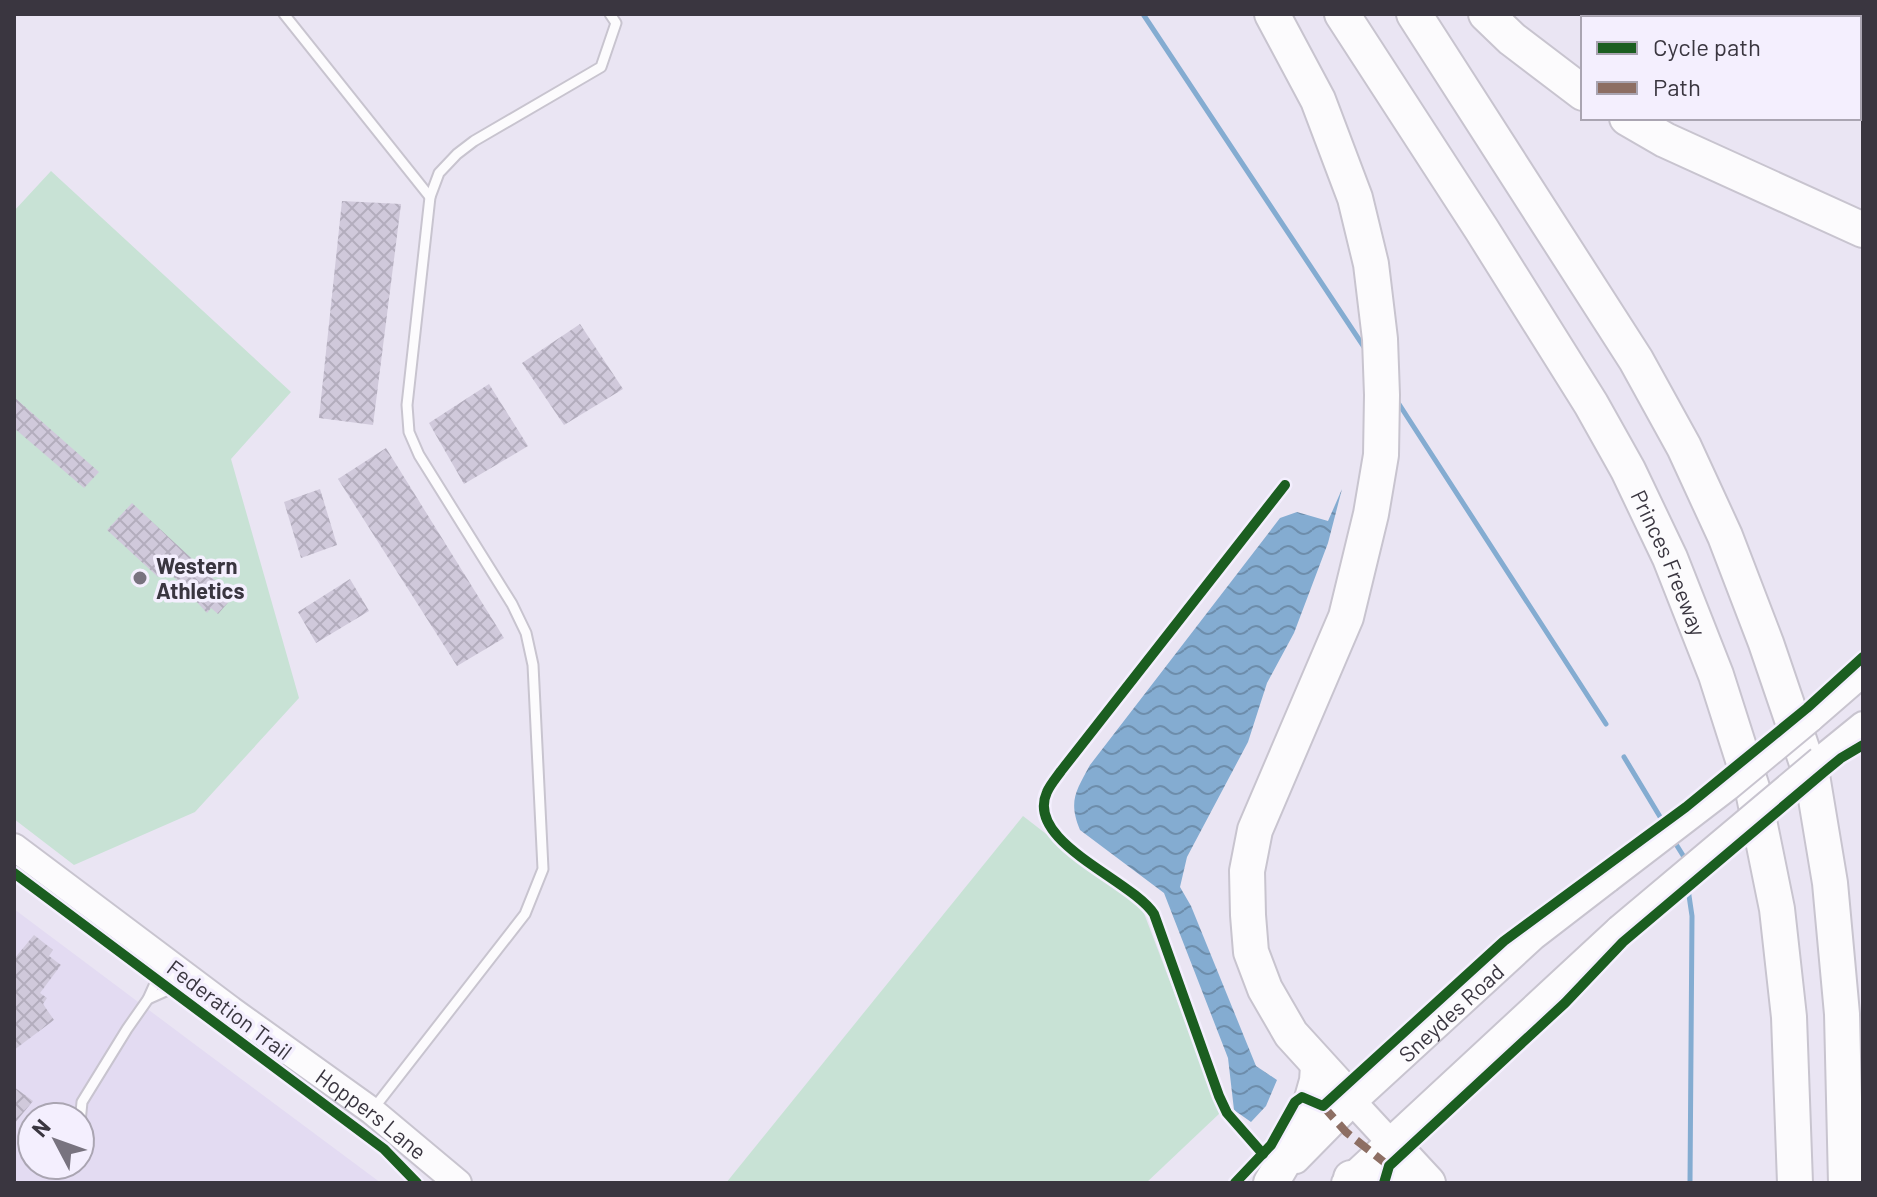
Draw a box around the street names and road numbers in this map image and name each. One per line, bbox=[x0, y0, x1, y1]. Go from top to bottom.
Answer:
street label: Princes Freeway bbox=[1626, 485, 1712, 639]
street label: Federation Trail bbox=[163, 954, 297, 1064]
street label: Sneydes Road bbox=[1393, 958, 1509, 1067]
street label: Hoppers Lane bbox=[312, 1063, 432, 1164]

